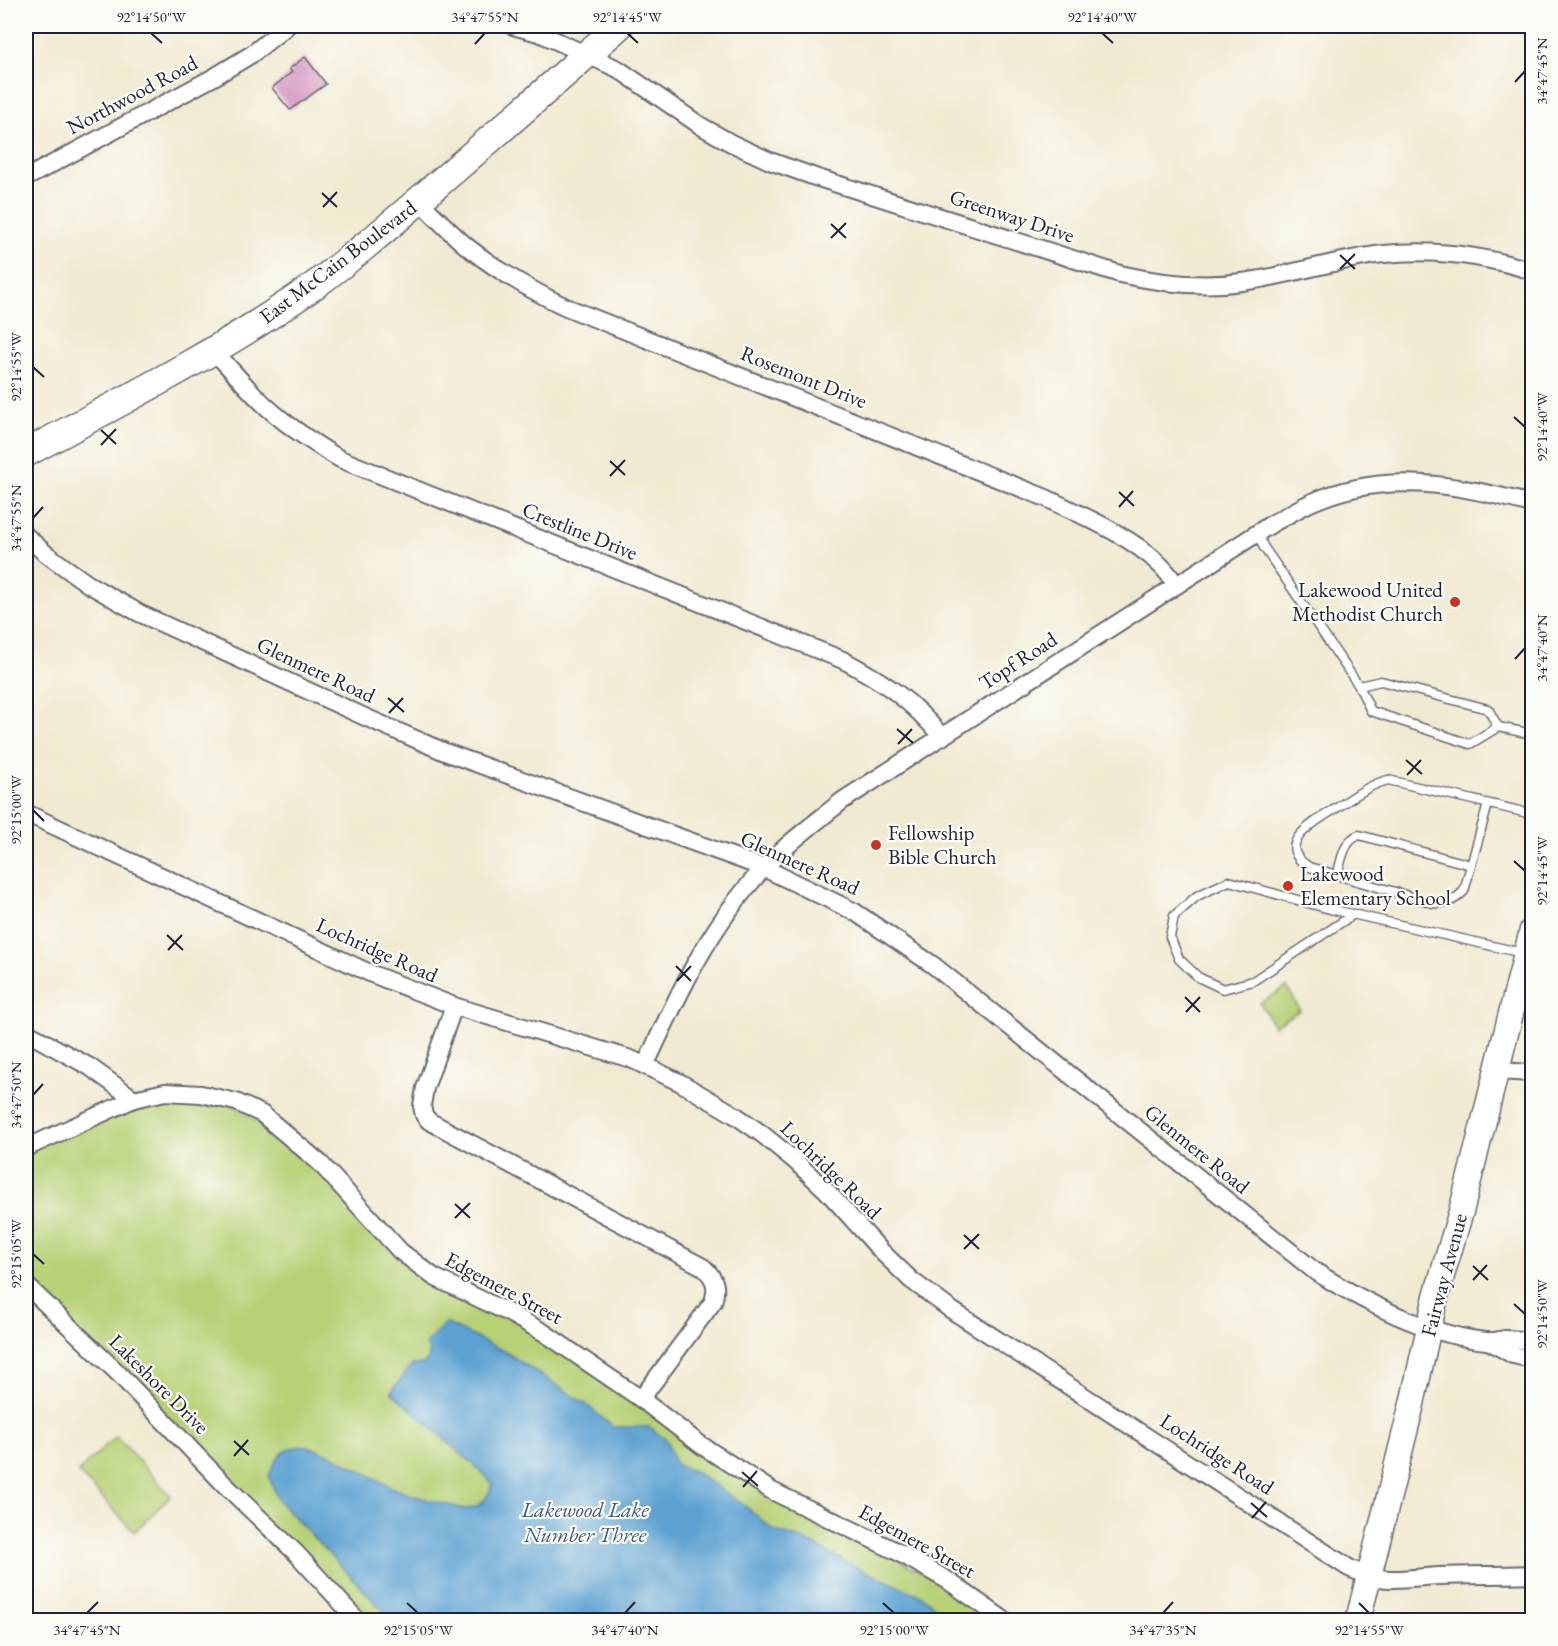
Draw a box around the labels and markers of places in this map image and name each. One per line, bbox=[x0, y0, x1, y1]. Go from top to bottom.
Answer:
place label: Lakewood United Methodist Church bbox=[1292, 576, 1443, 627]
marker: Lakewood United Methodist Church bbox=[1448, 595, 1462, 609]
place label: Fellowship Bible Church bbox=[888, 819, 997, 870]
marker: Fellowship Bible Church bbox=[869, 838, 883, 852]
place label: Lakewood Elementary School bbox=[1300, 860, 1451, 911]
marker: Lakewood Elementary School bbox=[1281, 879, 1295, 893]

